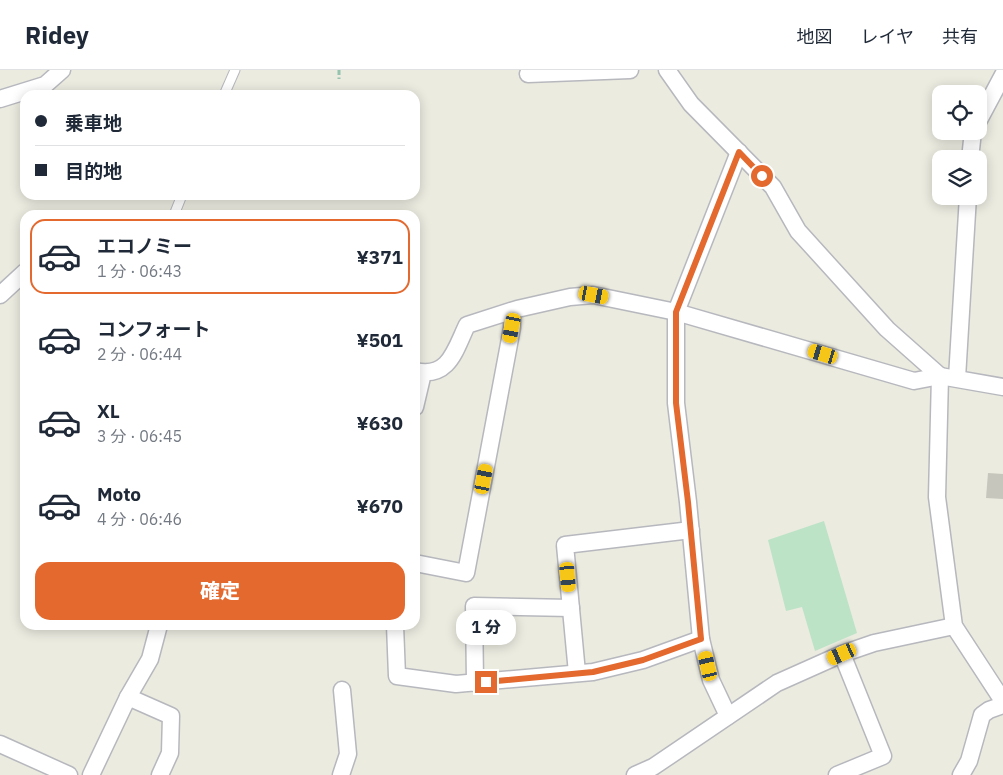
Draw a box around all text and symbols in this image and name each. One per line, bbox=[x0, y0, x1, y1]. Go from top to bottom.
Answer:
text: Ridey bbox=[25, 19, 89, 51]
text: 地図 bbox=[797, 25, 833, 48]
text: レイヤ bbox=[861, 25, 914, 48]
text: 共有 bbox=[942, 25, 978, 48]
map controls bbox=[932, 85, 987, 205]
button: locate bbox=[932, 85, 987, 140]
text: 乗車地 bbox=[65, 111, 122, 135]
button: layers bbox=[932, 150, 987, 205]
text: 目的地 bbox=[65, 159, 122, 183]
route start bbox=[751, 165, 773, 187]
icon: car bbox=[37, 234, 82, 279]
text: エコノミー bbox=[97, 234, 192, 258]
text: ¥371 bbox=[356, 245, 403, 269]
text: 1 分 · 06:43 bbox=[97, 261, 182, 281]
car bbox=[577, 285, 610, 305]
car bbox=[501, 312, 522, 344]
icon: car bbox=[37, 317, 82, 362]
text: コンフォート bbox=[97, 317, 210, 341]
text: ¥501 bbox=[356, 328, 403, 352]
car bbox=[806, 342, 839, 366]
text: 2 分 · 06:44 bbox=[97, 344, 182, 364]
text: XL bbox=[97, 399, 120, 423]
icon: car bbox=[37, 400, 82, 445]
text: ¥630 bbox=[356, 411, 403, 435]
text: 3 分 · 06:45 bbox=[97, 426, 182, 446]
car bbox=[473, 463, 494, 495]
text: Moto bbox=[97, 482, 141, 506]
icon: car bbox=[37, 483, 82, 528]
text: ¥670 bbox=[356, 494, 403, 518]
text: 4 分 · 06:46 bbox=[97, 509, 182, 529]
car bbox=[559, 561, 576, 593]
button: 確定 bbox=[35, 562, 405, 620]
callout: 1 分 bbox=[456, 610, 516, 644]
text: 1 分 bbox=[471, 617, 501, 637]
car bbox=[825, 641, 858, 667]
car bbox=[697, 650, 718, 682]
route end bbox=[475, 671, 497, 693]

